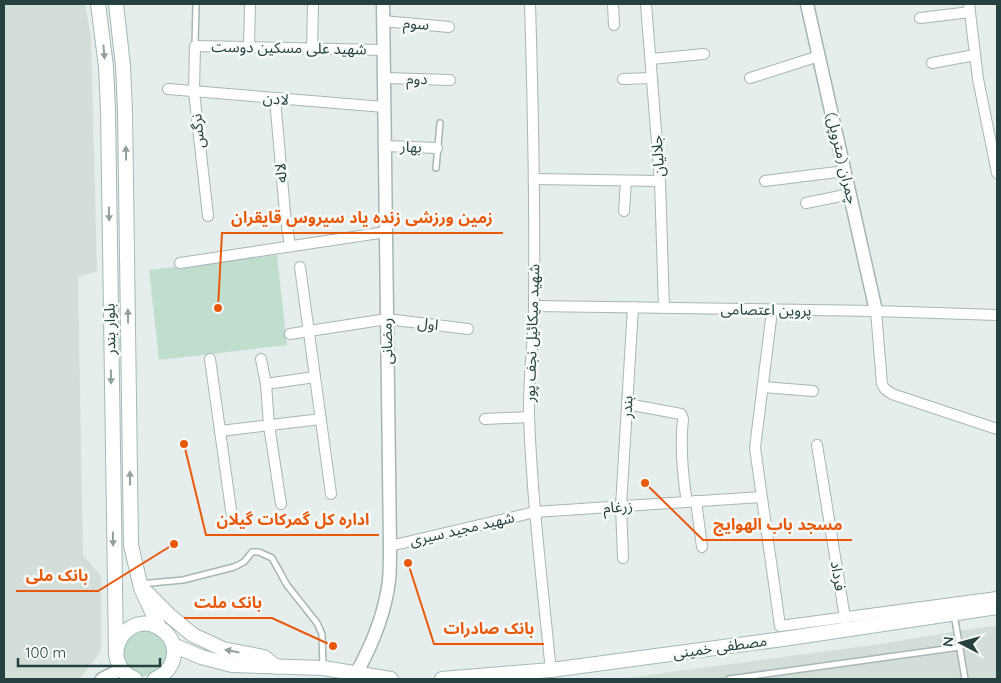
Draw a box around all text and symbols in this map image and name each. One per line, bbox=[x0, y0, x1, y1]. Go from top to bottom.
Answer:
street label: سوم bbox=[402, 13, 430, 36]
street label: شهید علی مسکین دوست bbox=[211, 37, 367, 58]
one-way arrow bbox=[101, 44, 109, 60]
street label: دوم bbox=[406, 69, 428, 90]
street label: لادن bbox=[262, 88, 290, 109]
street label: چمران (متروپل) bbox=[822, 110, 862, 206]
street label: نرگس bbox=[186, 113, 209, 149]
street label: جلالیان bbox=[647, 134, 668, 178]
street label: بهار bbox=[399, 136, 422, 157]
one-way arrow bbox=[122, 145, 130, 161]
street label: لاله bbox=[270, 162, 291, 184]
callout: زمین ورزشی زنده یاد سیروس قایقران bbox=[222, 202, 503, 233]
one-way arrow bbox=[105, 207, 113, 223]
text: زمین ورزشی زنده یاد سیروس قایقران bbox=[231, 207, 493, 227]
street label: شهید میکائیل نجف پور bbox=[520, 263, 545, 404]
street label: پروین اعتصامی bbox=[720, 299, 812, 321]
street label: بلوار بندر bbox=[100, 303, 119, 356]
one-way arrow bbox=[123, 308, 131, 324]
street label: اول bbox=[417, 313, 439, 334]
street label: رمضانی bbox=[377, 318, 396, 364]
one-way arrow bbox=[107, 369, 115, 385]
street label: بندر bbox=[616, 395, 637, 420]
one-way arrow bbox=[126, 470, 134, 486]
street label: زرغام bbox=[602, 496, 634, 519]
callout: اداره کل گمرکات گیلان bbox=[206, 504, 379, 535]
street label: شهید مجید سیری bbox=[408, 507, 516, 550]
text: اداره کل گمرکات گیلان bbox=[217, 509, 369, 529]
callout: مسجد باب الهوایج bbox=[703, 509, 852, 540]
text: مسجد باب الهوایج bbox=[713, 514, 843, 537]
one-way arrow bbox=[109, 532, 117, 548]
callout: بانک ملی bbox=[16, 560, 98, 591]
street label: فرداد bbox=[827, 560, 850, 593]
text: بانک ملی bbox=[26, 565, 88, 585]
callout: بانک ملت bbox=[184, 587, 272, 618]
text: بانک ملت bbox=[194, 592, 262, 612]
callout: بانک صادرات bbox=[434, 613, 544, 644]
text: بانک صادرات bbox=[444, 618, 534, 638]
north arrow bbox=[936, 618, 986, 668]
street label: مصطفی خمینی bbox=[672, 631, 768, 662]
scale bar bbox=[18, 636, 160, 668]
text: N bbox=[939, 636, 958, 648]
text: 100 m bbox=[25, 643, 66, 662]
one-way arrow bbox=[223, 646, 239, 654]

